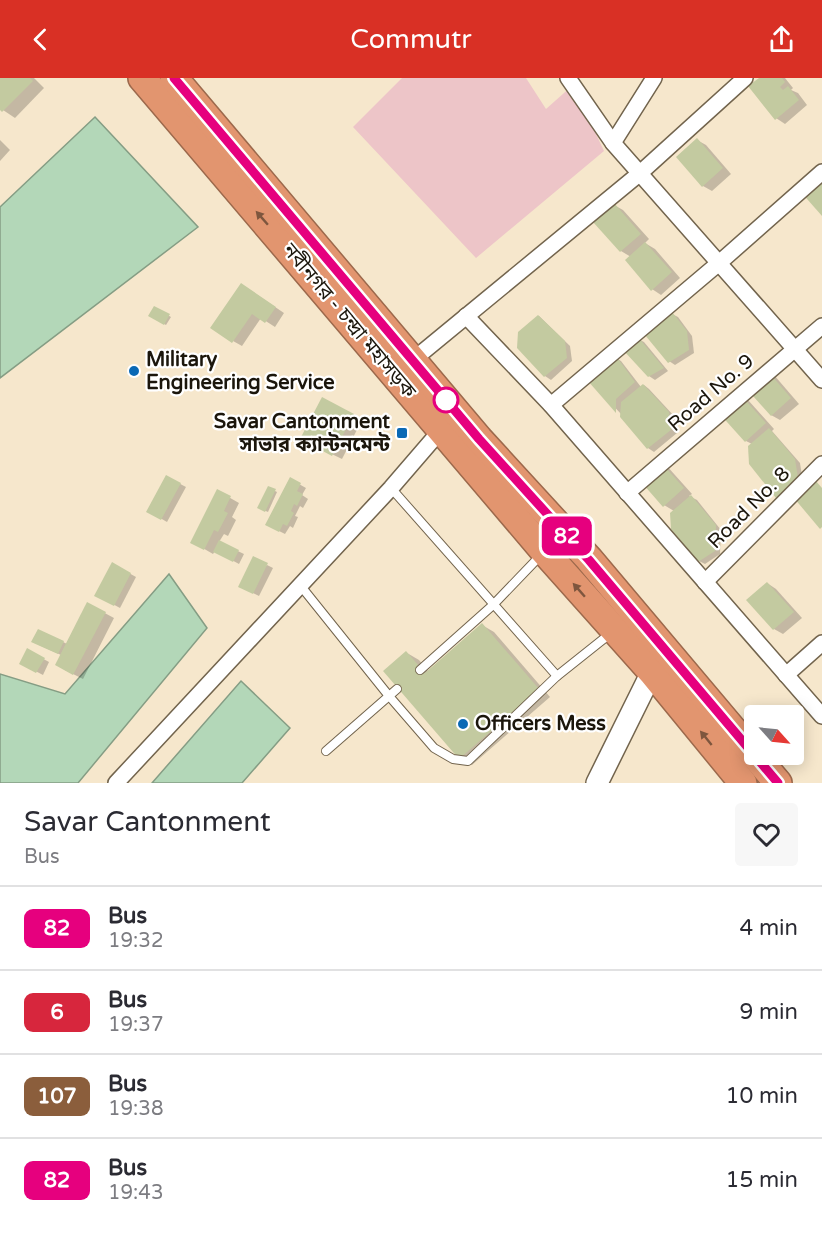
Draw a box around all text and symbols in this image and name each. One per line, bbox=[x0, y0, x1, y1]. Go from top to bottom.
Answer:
icon: back bbox=[24, 23, 57, 56]
text: Commutr bbox=[350, 23, 472, 56]
icon: share bbox=[765, 23, 798, 56]
one-way arrow bbox=[255, 210, 268, 226]
street label: নবীনগর - চন্দ্রা মহাসড়ক bbox=[277, 237, 422, 404]
place label: Military Engineering Service bbox=[146, 348, 335, 395]
street label: Road No. 9 bbox=[663, 349, 759, 437]
marker: Military Engineering Service bbox=[127, 364, 141, 378]
unlabelled marker bbox=[433, 387, 459, 413]
place label: Savar Cantonment সাভার ক্যান্টনমেন্ট bbox=[214, 410, 391, 457]
marker: Savar Cantonment সাভার ক্যান্টনমেন্ট bbox=[395, 426, 409, 440]
street label: Road No. 8 bbox=[703, 462, 795, 554]
line badge: 82 bbox=[540, 516, 594, 556]
text: 82 bbox=[554, 524, 580, 549]
one-way arrow bbox=[573, 583, 586, 598]
north arrow bbox=[744, 705, 804, 765]
map controls bbox=[744, 705, 804, 765]
place label: Officers Mess bbox=[475, 712, 606, 736]
marker: Officers Mess bbox=[456, 717, 470, 731]
one-way arrow bbox=[700, 730, 713, 746]
button: heart bbox=[735, 803, 798, 866]
text: Savar Cantonment bbox=[24, 805, 271, 839]
text: Bus bbox=[24, 845, 60, 869]
text: Bus bbox=[108, 903, 147, 929]
text: 4 min bbox=[739, 915, 798, 941]
text: 82 bbox=[44, 916, 70, 941]
text: 19:32 bbox=[108, 929, 163, 953]
text: Bus bbox=[108, 987, 147, 1013]
text: 9 min bbox=[739, 999, 798, 1025]
text: 6 bbox=[50, 1000, 64, 1025]
text: 19:37 bbox=[108, 1013, 163, 1037]
text: Bus bbox=[108, 1071, 147, 1097]
text: 10 min bbox=[726, 1083, 798, 1109]
text: 107 bbox=[37, 1084, 77, 1109]
text: 19:38 bbox=[108, 1097, 163, 1121]
text: Bus bbox=[108, 1155, 147, 1181]
text: 15 min bbox=[726, 1167, 798, 1193]
text: 82 bbox=[44, 1168, 70, 1193]
text: 19:43 bbox=[108, 1181, 163, 1205]

